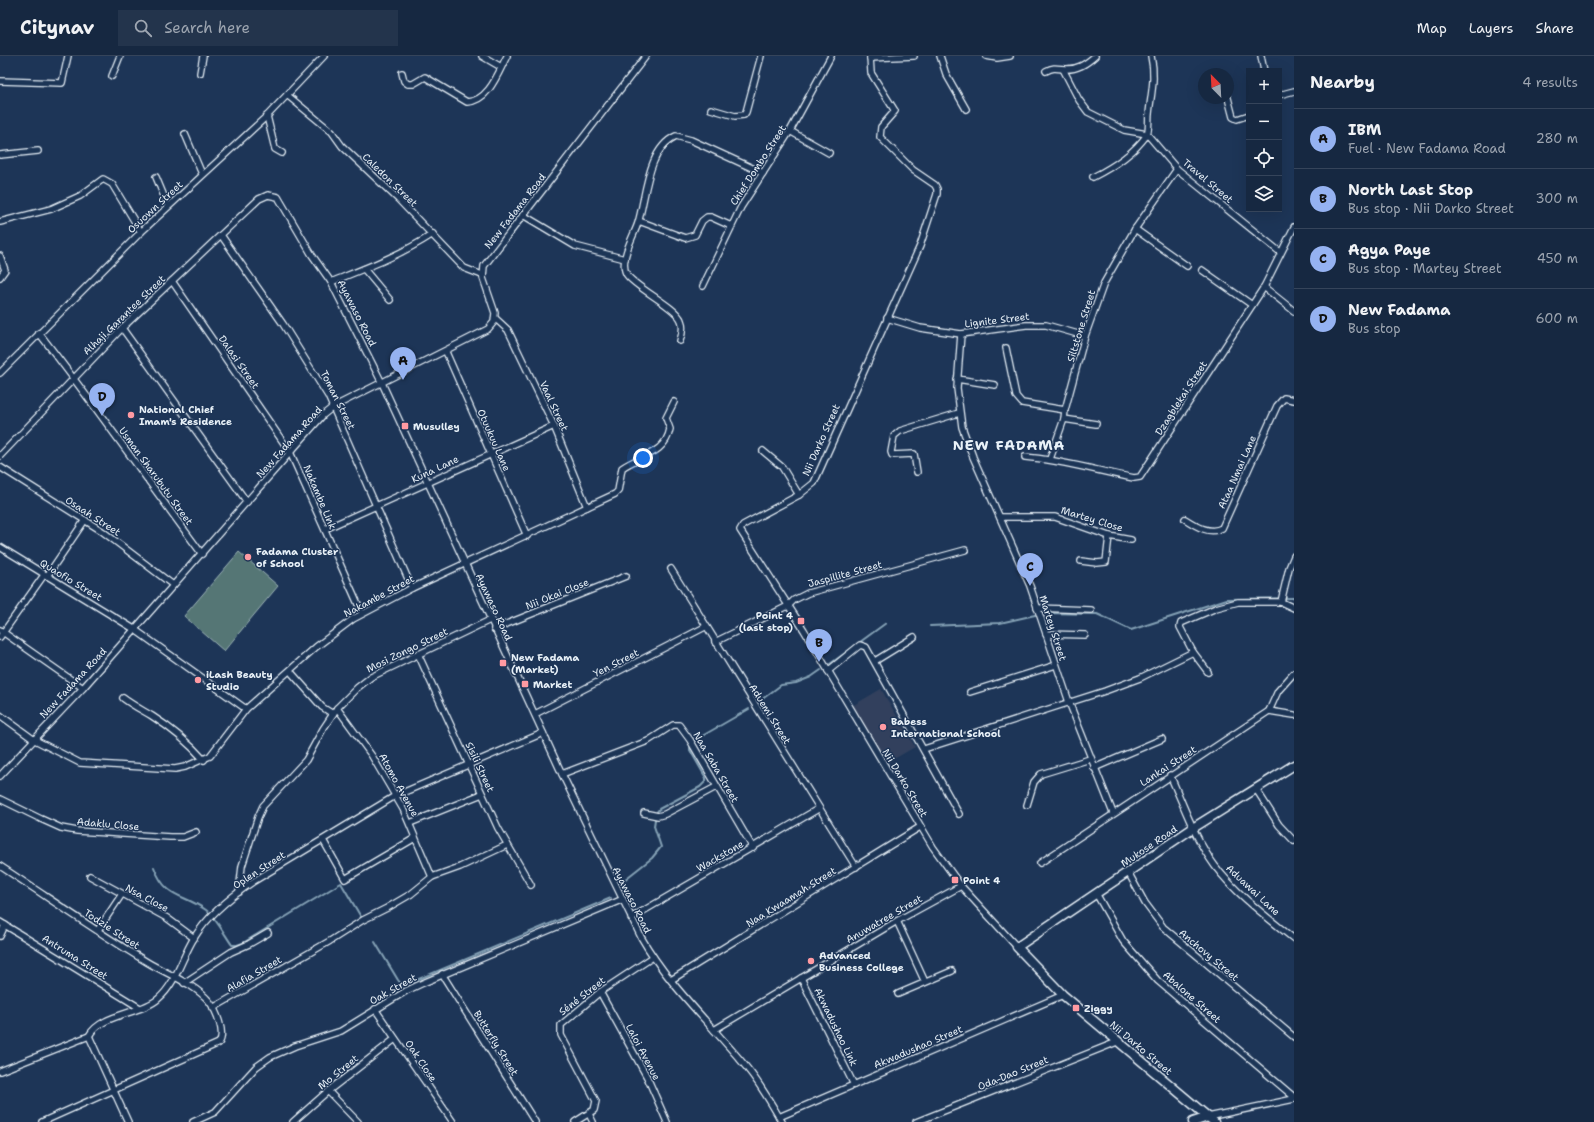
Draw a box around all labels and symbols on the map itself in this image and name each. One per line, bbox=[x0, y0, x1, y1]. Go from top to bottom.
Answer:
north arrow bbox=[1198, 68, 1234, 104]
street label: Chief Dombo Street bbox=[727, 122, 789, 208]
street label: Caledon Street bbox=[360, 150, 420, 210]
street label: Travel Street bbox=[1180, 156, 1236, 206]
street label: New Fadama Road bbox=[481, 170, 549, 251]
street label: Osuown Street bbox=[125, 178, 185, 236]
street label: Alhaji Garantee Street bbox=[80, 272, 168, 358]
street label: Ayawaso Road bbox=[335, 278, 380, 349]
street label: Siltstone Street bbox=[1064, 288, 1098, 364]
street label: Lignite Street bbox=[964, 310, 1030, 330]
street label: Dalasi Street bbox=[216, 333, 262, 391]
pin: A bbox=[390, 347, 416, 380]
street label: Dzagblekai Street bbox=[1152, 358, 1210, 438]
street label: Toman Street bbox=[318, 368, 358, 432]
street label: Vaal Street bbox=[537, 379, 571, 433]
pin: D bbox=[89, 383, 115, 416]
street label: Nii Darko Street bbox=[799, 402, 843, 478]
place label: National Chief Imam's Residence bbox=[139, 403, 232, 428]
street label: New Fadama Road bbox=[253, 403, 325, 481]
street label: Otuukuu Lane bbox=[475, 407, 514, 473]
marker: National Chief Imam's Residence bbox=[126, 410, 136, 420]
place label: Musulley bbox=[413, 420, 460, 433]
marker: Musulley bbox=[400, 421, 410, 431]
street label: Usman Sharubutu Street bbox=[116, 424, 196, 528]
street label: Ataa Nmai Lane bbox=[1215, 433, 1259, 511]
district label: NEW FADAMA bbox=[953, 436, 1065, 454]
your location bbox=[633, 448, 653, 468]
street label: Kuna Lane bbox=[409, 452, 461, 486]
street label: Nakambe Link bbox=[301, 463, 340, 531]
street label: Osaah Street bbox=[63, 493, 123, 539]
street label: Martey Close bbox=[1059, 503, 1125, 535]
place label: Fadama Cluster of School bbox=[256, 545, 339, 570]
marker: Fadama Cluster of School bbox=[243, 552, 253, 562]
pin: C bbox=[1017, 553, 1043, 586]
street label: Quaofio Street bbox=[37, 556, 105, 604]
street label: Jaspillite Street bbox=[806, 558, 884, 590]
street label: Ayawaso Road bbox=[473, 571, 516, 643]
street label: Nakambe Street bbox=[341, 572, 417, 620]
street label: Nii Okai Close bbox=[523, 575, 591, 613]
street label: Martey Street bbox=[1036, 594, 1070, 662]
place label: Point 4 (last stop) bbox=[739, 609, 793, 634]
marker: Point 4 (last stop) bbox=[796, 616, 806, 626]
street label: Mosi Zongo Street bbox=[364, 625, 450, 675]
pin: B bbox=[806, 629, 832, 662]
street label: New Fadama Road bbox=[37, 644, 110, 721]
street label: Yen Street bbox=[591, 646, 641, 680]
place label: New Fadama (Market) bbox=[511, 651, 580, 676]
marker: New Fadama (Market) bbox=[498, 658, 508, 668]
place label: iLash Beauty Studio bbox=[206, 668, 273, 693]
marker: iLash Beauty Studio bbox=[193, 675, 203, 685]
place label: Market bbox=[533, 678, 572, 691]
marker: Market bbox=[520, 679, 530, 689]
street label: Aduemi Street bbox=[746, 681, 794, 747]
place label: Babess International School bbox=[891, 715, 1001, 740]
marker: Babess International School bbox=[878, 722, 888, 732]
street label: Naa Saba Street bbox=[690, 729, 742, 805]
street label: Sisili Street bbox=[463, 740, 497, 794]
street label: Lankai Street bbox=[1137, 743, 1199, 789]
street label: Nii Darko Street bbox=[879, 746, 931, 820]
street label: Atomo Avenue bbox=[376, 751, 422, 819]
street label: Adaklu Close bbox=[76, 815, 140, 833]
street label: Mukose Road bbox=[1118, 822, 1180, 870]
street label: Wackstone bbox=[694, 837, 746, 875]
street label: Oplen Street bbox=[230, 848, 288, 892]
street label: Aduawai Lane bbox=[1223, 862, 1283, 919]
street label: Naa Kwaamah Street bbox=[743, 864, 839, 930]
street label: Ayawaso Road bbox=[610, 865, 655, 936]
place label: Point 4 bbox=[963, 874, 1000, 887]
marker: Point 4 bbox=[950, 875, 960, 885]
street label: Nsa Close bbox=[123, 881, 171, 915]
street label: Anuwatree Street bbox=[843, 892, 925, 946]
street label: Todzie Street bbox=[82, 906, 142, 952]
street label: Anchovy Street bbox=[1176, 926, 1242, 984]
street label: Antruma Street bbox=[40, 932, 110, 982]
place label: Advanced Business College bbox=[819, 949, 904, 974]
street label: Alafia Street bbox=[224, 953, 284, 995]
marker: Advanced Business College bbox=[806, 956, 816, 966]
street label: Abalone Street bbox=[1160, 968, 1224, 1026]
street label: Oak Street bbox=[367, 971, 419, 1007]
street label: Séné Street bbox=[556, 974, 608, 1018]
street label: Akwadushao Link bbox=[811, 986, 861, 1069]
place label: Ziggy bbox=[1084, 1002, 1113, 1015]
marker: Ziggy bbox=[1071, 1003, 1081, 1013]
street label: Butterfly Street bbox=[471, 1008, 521, 1078]
street label: Nii Darko Street bbox=[1107, 1018, 1175, 1078]
street label: Laloi Avenue bbox=[623, 1022, 663, 1083]
street label: Akwadushao Street bbox=[872, 1022, 964, 1072]
street label: Oak Close bbox=[402, 1038, 440, 1085]
street label: Mo Street bbox=[315, 1052, 361, 1092]
street label: Oda-Dao Street bbox=[976, 1053, 1050, 1093]

